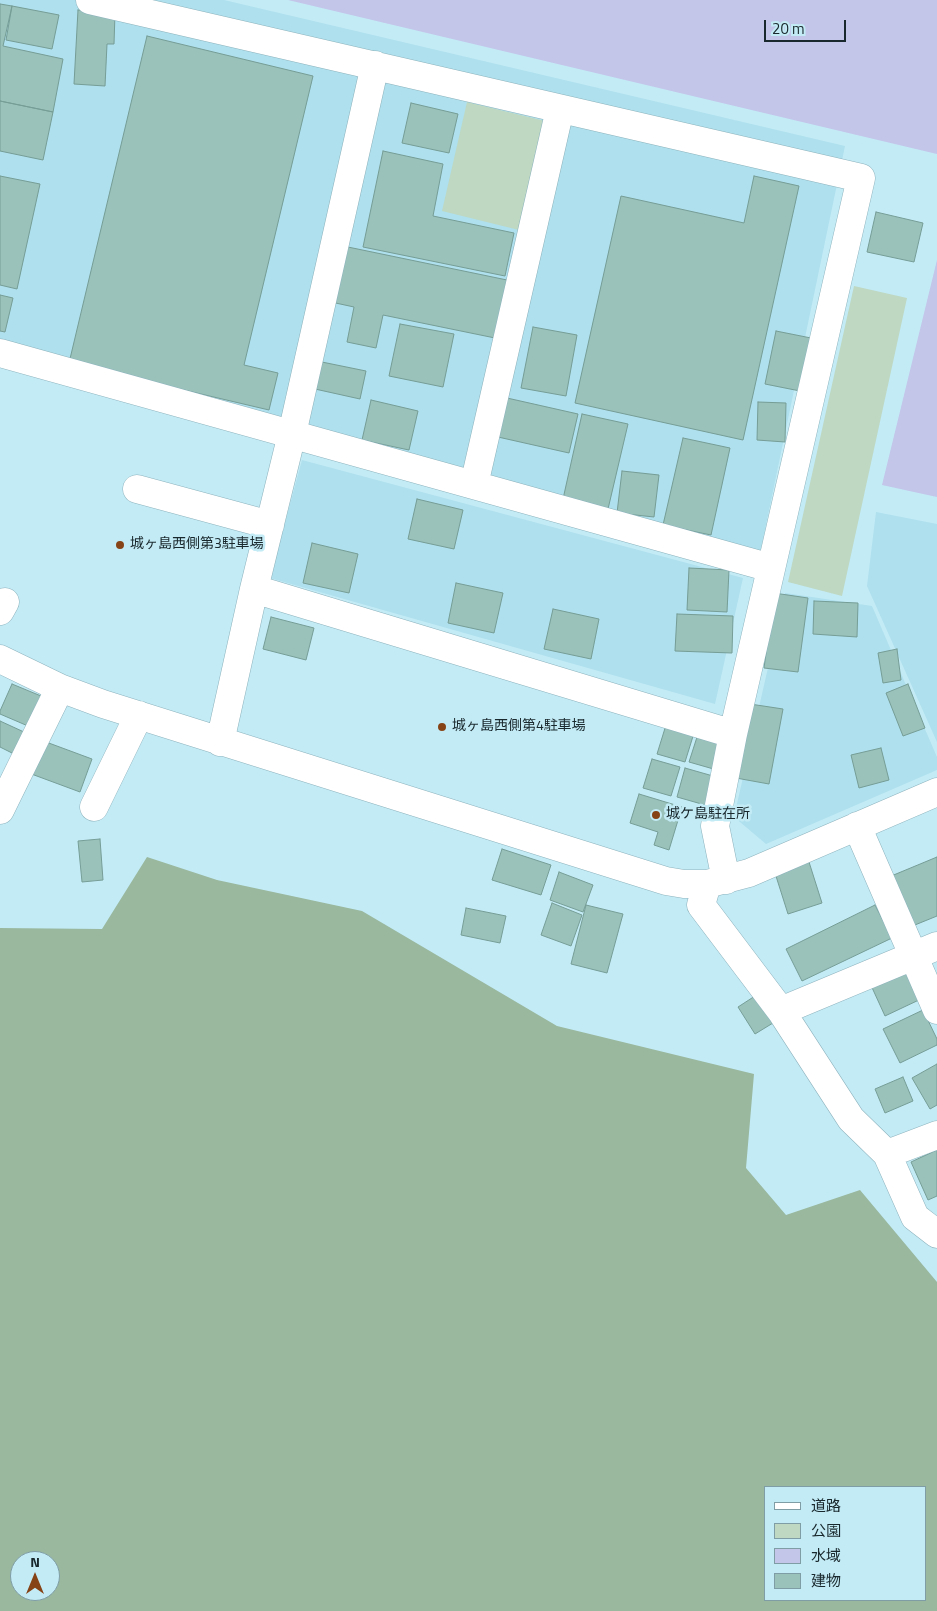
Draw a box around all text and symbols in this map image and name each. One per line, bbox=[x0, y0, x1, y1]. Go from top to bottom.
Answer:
scale bar bbox=[767, 10, 850, 42]
text: 20 m bbox=[772, 17, 805, 40]
place label: 城ヶ島西側第3駐車場 bbox=[130, 537, 264, 553]
marker: 城ヶ島西側第3駐車場 bbox=[114, 539, 126, 551]
place label: 城ヶ島西側第4駐車場 bbox=[452, 719, 586, 735]
marker: 城ヶ島西側第4駐車場 bbox=[436, 721, 448, 733]
place label: 城ケ島駐在所 bbox=[666, 807, 750, 823]
marker: 城ケ島駐在所 bbox=[650, 809, 662, 821]
legend bbox=[764, 1486, 927, 1601]
text: 道路 bbox=[811, 1494, 841, 1517]
text: 公園 bbox=[811, 1519, 841, 1542]
text: 水域 bbox=[811, 1544, 841, 1567]
north arrow bbox=[10, 1551, 60, 1601]
text: N bbox=[30, 1551, 40, 1572]
text: 建物 bbox=[811, 1569, 841, 1592]

